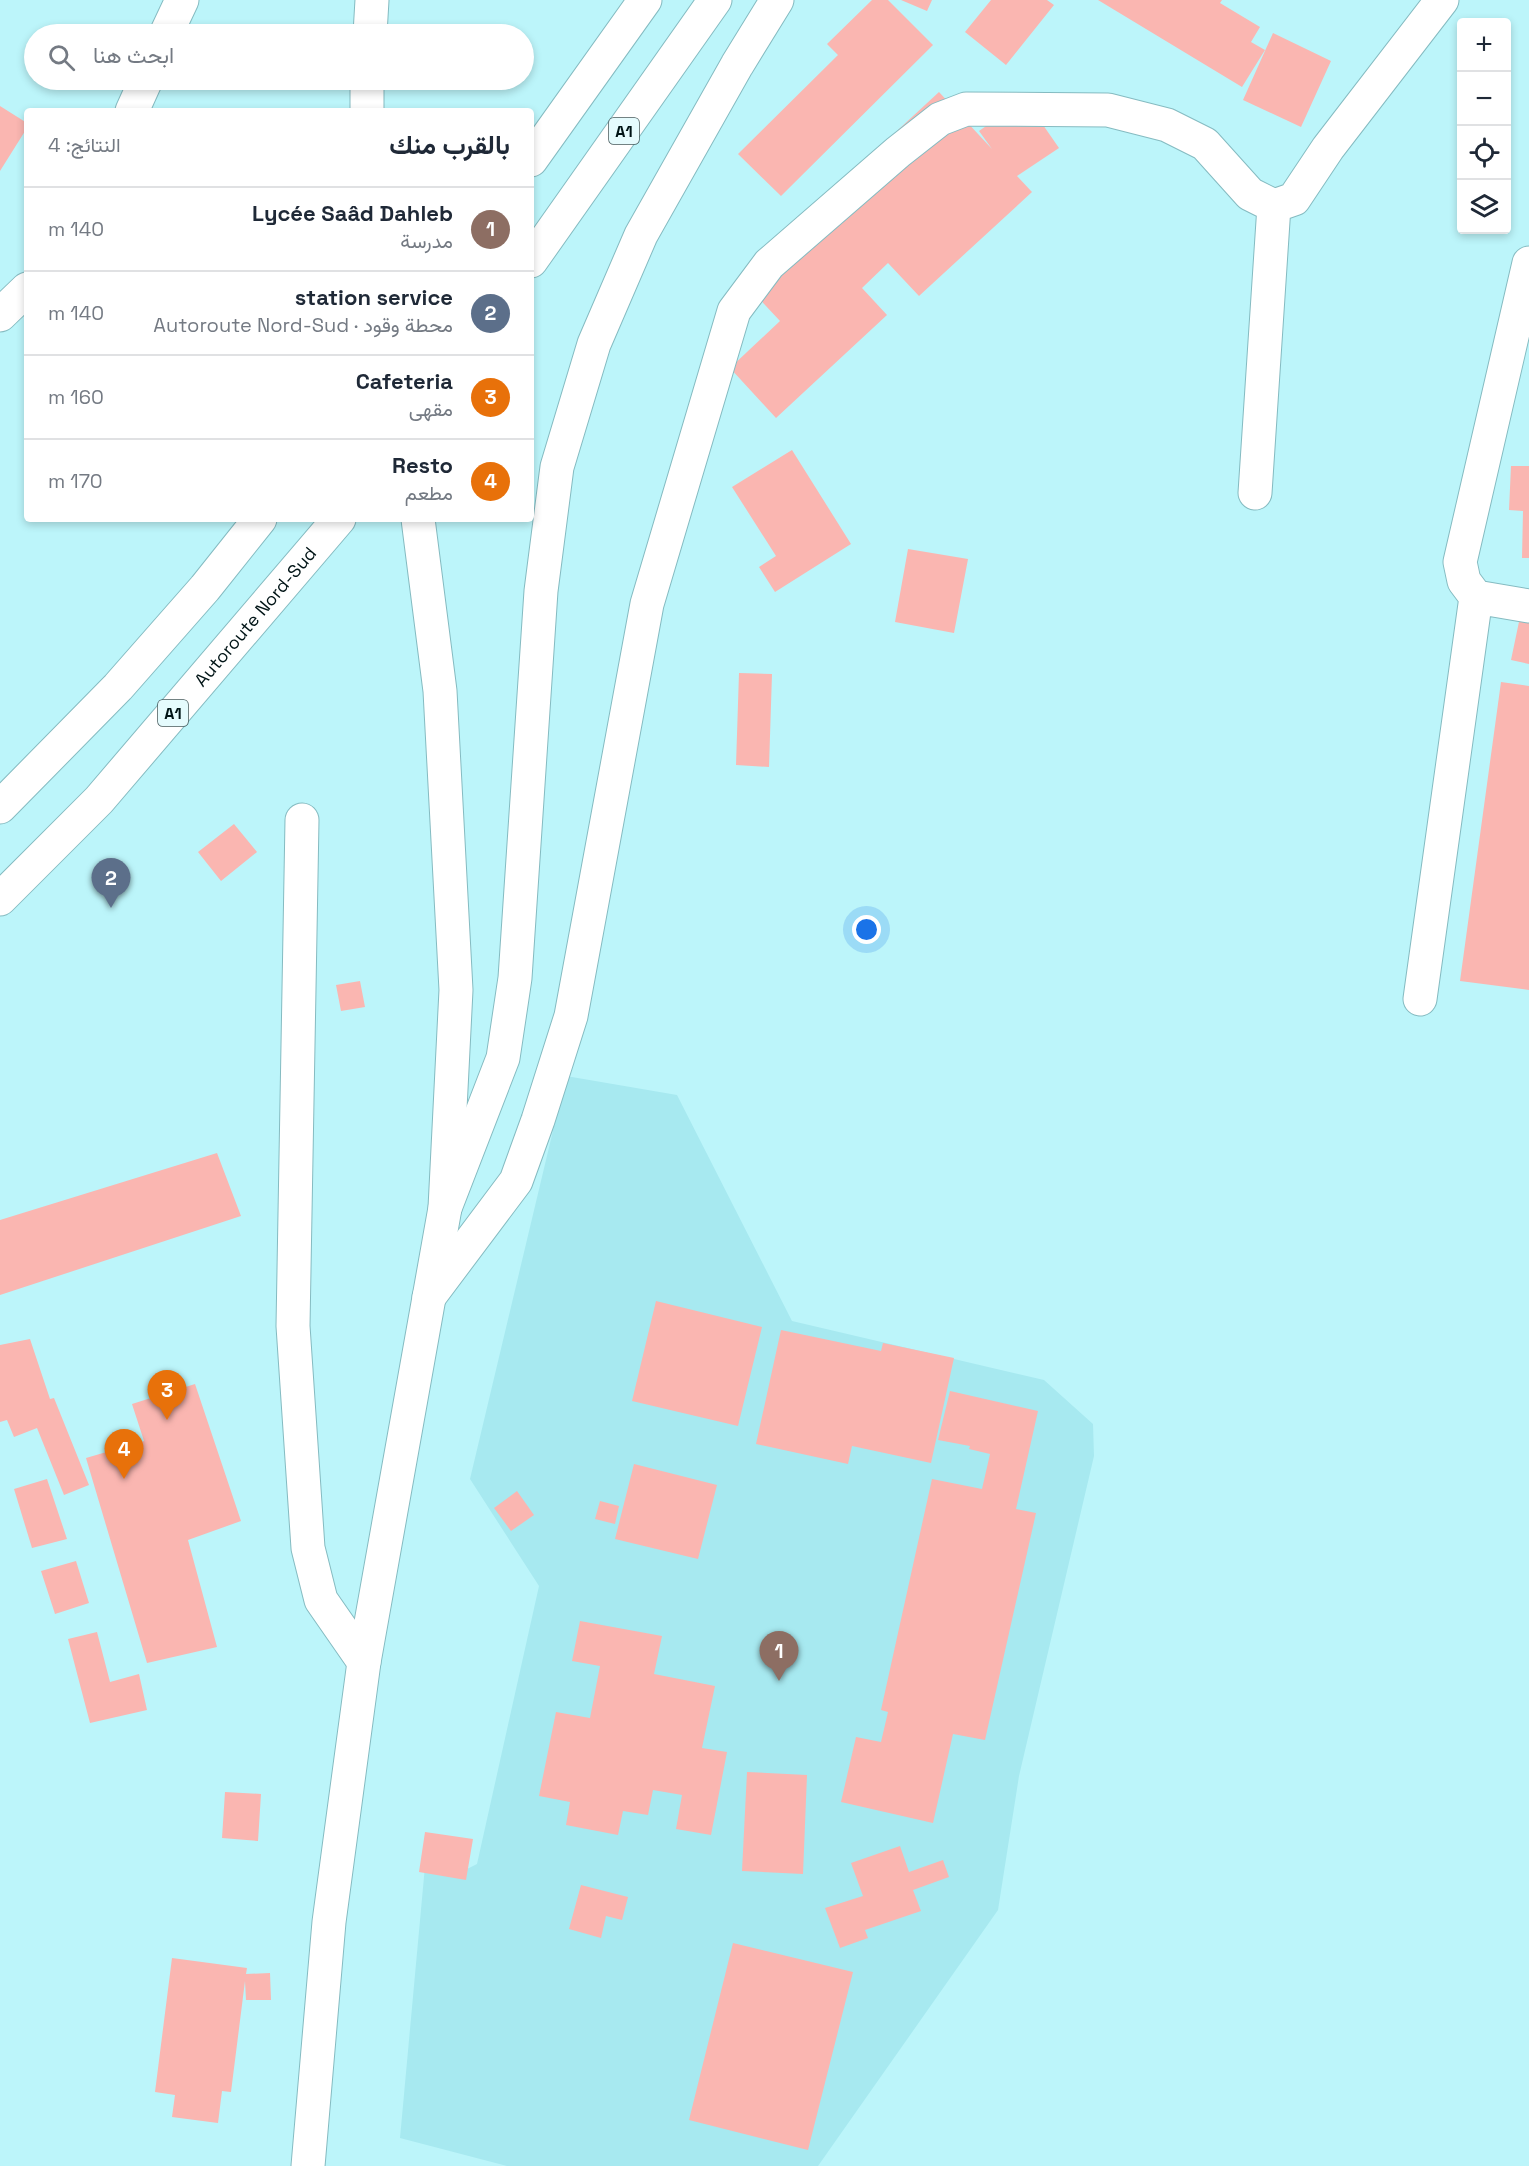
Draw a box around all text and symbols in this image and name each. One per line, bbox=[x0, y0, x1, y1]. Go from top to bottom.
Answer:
map controls bbox=[1457, 18, 1511, 234]
button: + bbox=[1457, 18, 1511, 72]
search box bbox=[24, 24, 534, 90]
icon: search bbox=[45, 41, 78, 74]
text: ابحث هنا bbox=[93, 41, 174, 69]
button: − bbox=[1457, 72, 1511, 126]
road number: A1 bbox=[609, 118, 639, 144]
button: locate bbox=[1457, 126, 1511, 180]
text: بالقرب منك bbox=[389, 128, 510, 162]
text: النتائج: 4 bbox=[48, 132, 121, 158]
button: layers bbox=[1457, 180, 1511, 234]
text: Lycée Saâd Dahleb bbox=[252, 199, 453, 227]
text: 140 m bbox=[48, 216, 104, 242]
text: 1 bbox=[486, 216, 495, 242]
text: مدرسة bbox=[400, 228, 453, 254]
text: station service bbox=[295, 283, 453, 311]
text: 140 m bbox=[48, 300, 104, 326]
text: 2 bbox=[485, 300, 496, 326]
text: محطة وقود · Autoroute Nord-Sud bbox=[153, 312, 453, 338]
text: Cafeteria bbox=[356, 367, 453, 395]
text: 160 m bbox=[48, 384, 104, 410]
text: 3 bbox=[484, 384, 497, 410]
text: مقهى bbox=[409, 396, 453, 422]
text: Resto bbox=[392, 451, 453, 479]
text: 170 m bbox=[48, 468, 103, 494]
text: 4 bbox=[484, 468, 497, 494]
text: مطعم bbox=[405, 480, 453, 506]
street label: Autoroute Nord-Sud bbox=[189, 542, 321, 691]
road number: A1 bbox=[158, 700, 188, 726]
pin: 2 bbox=[92, 858, 130, 908]
your location bbox=[852, 915, 881, 944]
pin: 3 bbox=[148, 1370, 186, 1420]
pin: 4 bbox=[104, 1430, 144, 1479]
pin: 1 bbox=[760, 1632, 798, 1681]

